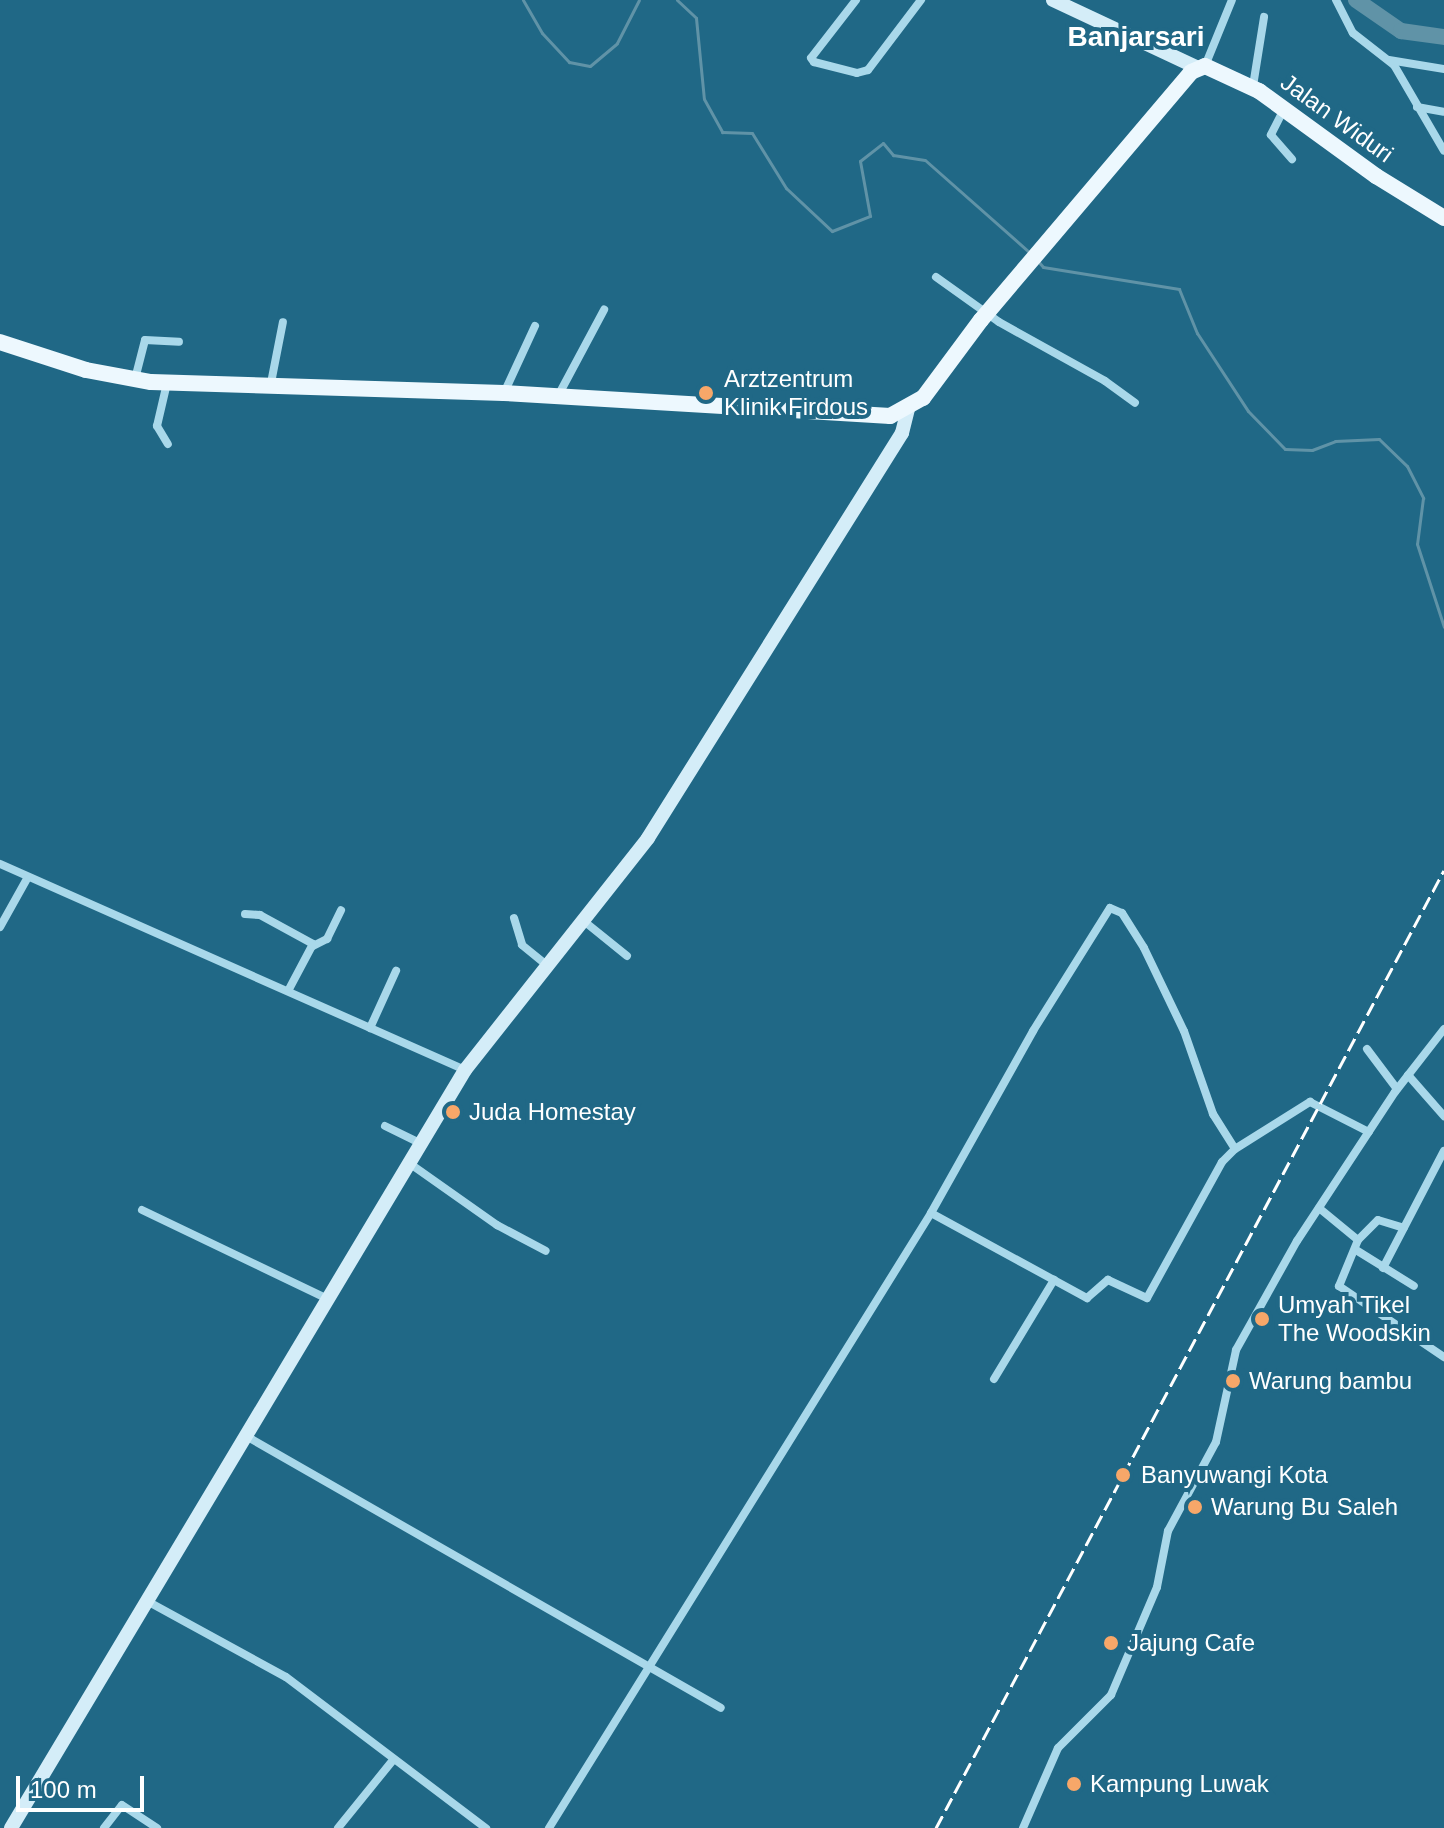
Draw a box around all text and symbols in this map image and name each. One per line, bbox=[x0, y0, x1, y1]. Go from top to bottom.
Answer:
district label: Banjarsari bbox=[1068, 20, 1204, 54]
street label: Jalan Widuri bbox=[1275, 68, 1399, 168]
place label: Arztzentrum Klinik Firdous bbox=[724, 365, 868, 421]
marker: Arztzentrum Klinik Firdous bbox=[695, 382, 717, 404]
place label: Juda Homestay bbox=[469, 1098, 636, 1126]
marker: Juda Homestay bbox=[444, 1103, 462, 1121]
place label: Umyah Tikel The Woodskin bbox=[1278, 1291, 1431, 1347]
marker: Umyah Tikel The Woodskin bbox=[1253, 1310, 1271, 1328]
place label: Warung bambu bbox=[1249, 1367, 1412, 1395]
marker: Warung bambu bbox=[1224, 1372, 1242, 1390]
place label: Banyuwangi Kota bbox=[1141, 1461, 1328, 1489]
marker: Banyuwangi Kota bbox=[1112, 1464, 1134, 1486]
place label: Warung Bu Saleh bbox=[1211, 1493, 1398, 1521]
marker: Warung Bu Saleh bbox=[1186, 1498, 1204, 1516]
place label: Jajung Cafe bbox=[1127, 1629, 1255, 1657]
marker: Jajung Cafe bbox=[1102, 1634, 1120, 1652]
scale bar bbox=[20, 1760, 148, 1810]
place label: Kampung Luwak bbox=[1090, 1770, 1269, 1798]
marker: Kampung Luwak bbox=[1065, 1775, 1083, 1793]
text: 100 m bbox=[30, 1776, 97, 1803]

